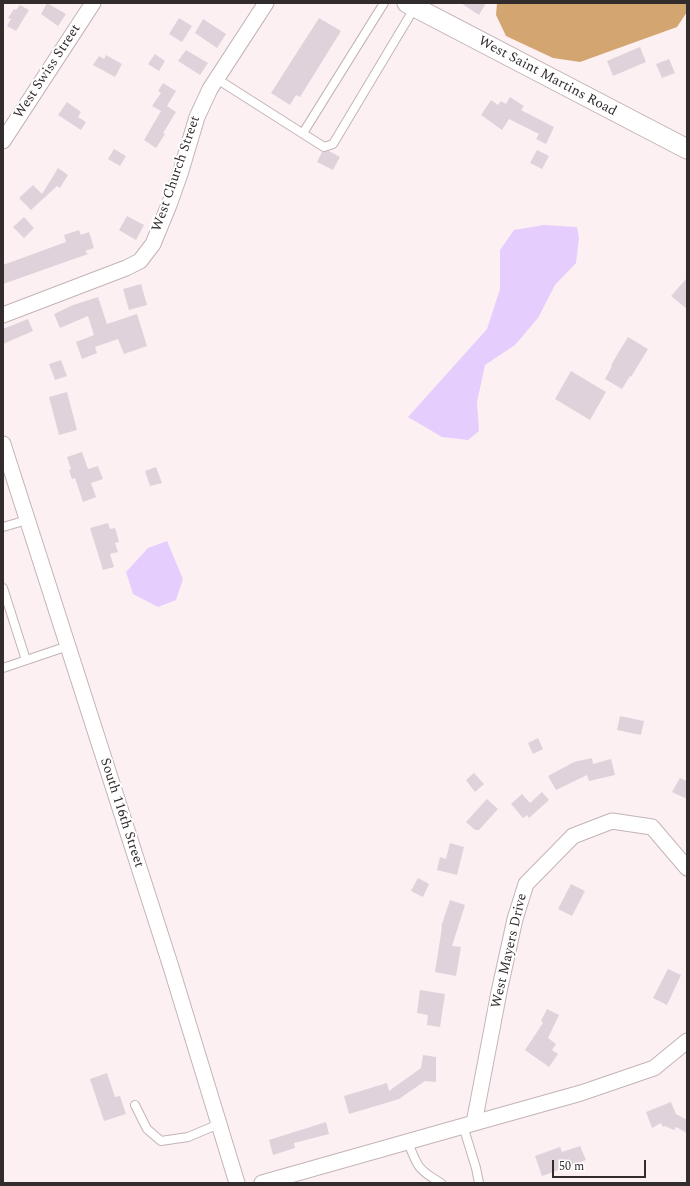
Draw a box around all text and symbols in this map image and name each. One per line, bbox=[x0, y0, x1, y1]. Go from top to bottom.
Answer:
street label: West Swiss Street bbox=[11, 22, 85, 122]
street label: West Saint Martins Road bbox=[475, 33, 619, 121]
street label: West Church Street bbox=[149, 114, 205, 234]
street label: South 116th Street bbox=[95, 756, 147, 870]
street label: West Mayers Drive bbox=[489, 892, 531, 1010]
scale bar bbox=[554, 1152, 648, 1178]
text: 50 m bbox=[559, 1157, 584, 1176]

